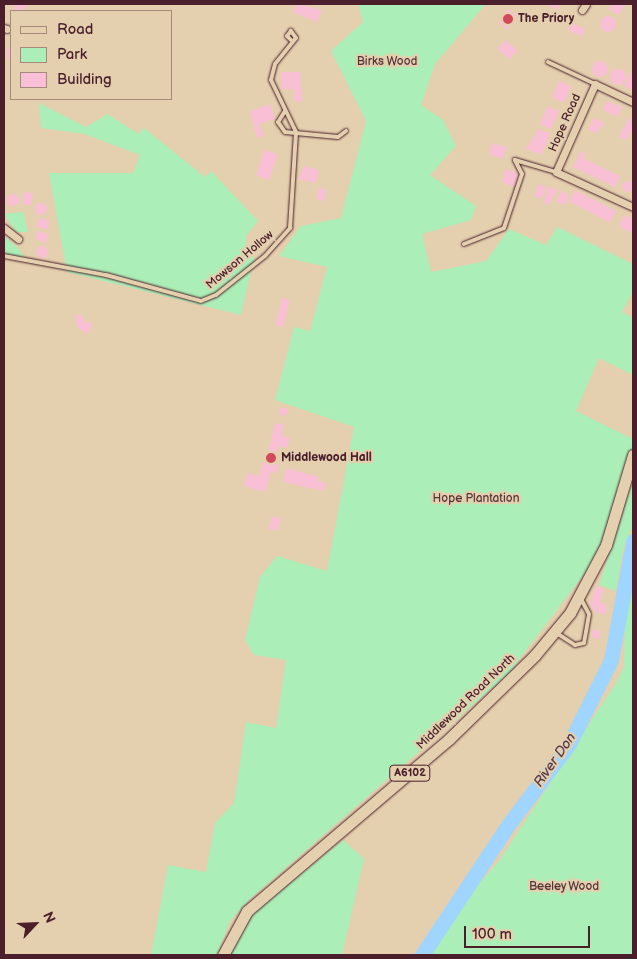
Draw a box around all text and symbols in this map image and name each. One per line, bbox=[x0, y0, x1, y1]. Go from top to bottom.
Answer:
legend bbox=[10, 10, 172, 100]
place label: The Priory bbox=[518, 12, 574, 26]
marker: The Priory bbox=[502, 13, 514, 25]
text: Road bbox=[57, 20, 93, 39]
text: Park bbox=[57, 45, 87, 64]
park label: Birks Wood bbox=[356, 55, 418, 69]
text: Building bbox=[57, 70, 112, 89]
street label: Hope Road bbox=[546, 92, 584, 154]
street label: Mowson Hollow bbox=[203, 228, 277, 292]
place label: Middlewood Hall bbox=[281, 451, 372, 465]
marker: Middlewood Hall bbox=[265, 452, 277, 464]
park label: Hope Plantation bbox=[433, 492, 519, 506]
street label: Middlewood Road North bbox=[414, 651, 518, 753]
water label: River Don bbox=[530, 730, 580, 790]
road number: A6102 bbox=[389, 764, 431, 781]
park label: Beeley Wood bbox=[528, 880, 600, 894]
north arrow bbox=[10, 899, 60, 949]
text: N bbox=[39, 909, 59, 926]
scale bar bbox=[467, 916, 593, 948]
text: 100 m bbox=[472, 925, 512, 944]

